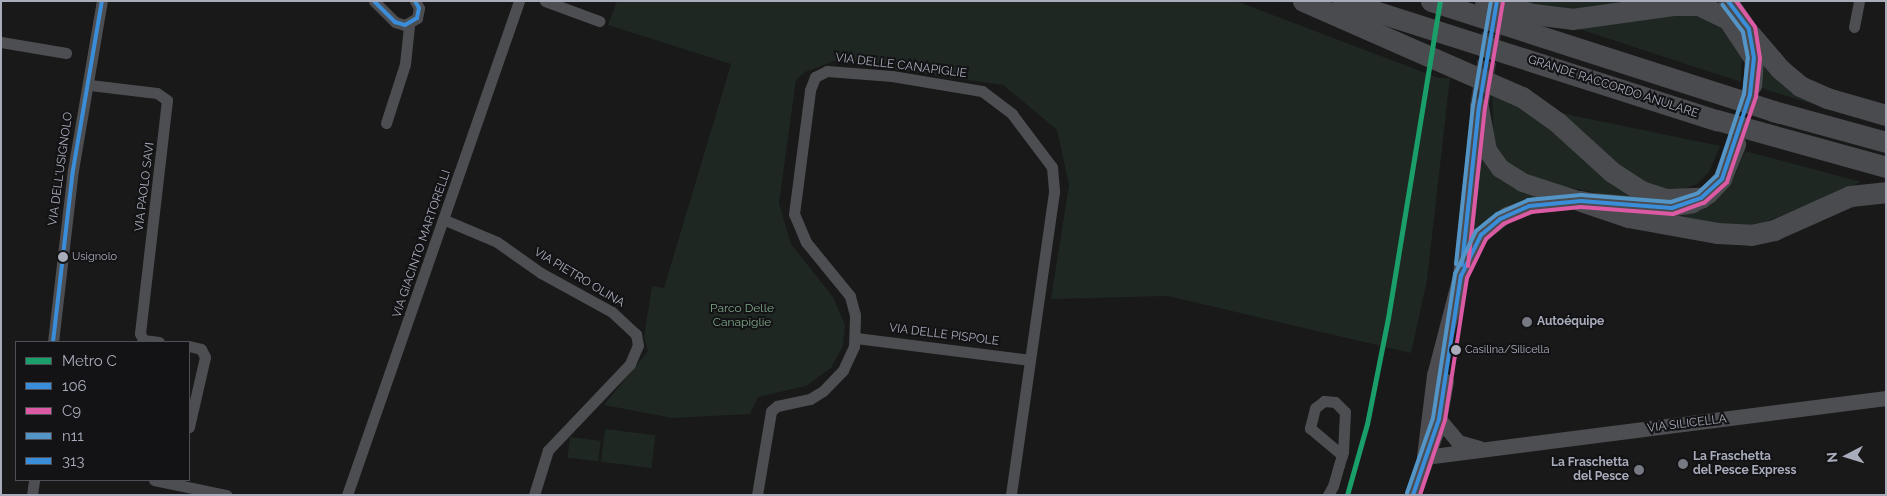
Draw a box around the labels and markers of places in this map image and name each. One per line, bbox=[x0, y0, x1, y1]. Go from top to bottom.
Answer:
place label: Usignolo bbox=[72, 250, 117, 264]
marker: Usignolo bbox=[58, 252, 68, 262]
place label: Autoéquipe bbox=[1537, 315, 1604, 329]
marker: Autoéquipe bbox=[1521, 316, 1533, 328]
place label: Casilina/Silicella bbox=[1465, 343, 1550, 357]
marker: Casilina/Silicella bbox=[1451, 345, 1461, 355]
place label: La Fraschetta del Pesce Express bbox=[1693, 450, 1797, 478]
place label: La Fraschetta del Pesce bbox=[1551, 456, 1629, 484]
marker: La Fraschetta del Pesce Express bbox=[1677, 458, 1689, 470]
marker: La Fraschetta del Pesce bbox=[1633, 464, 1645, 476]

